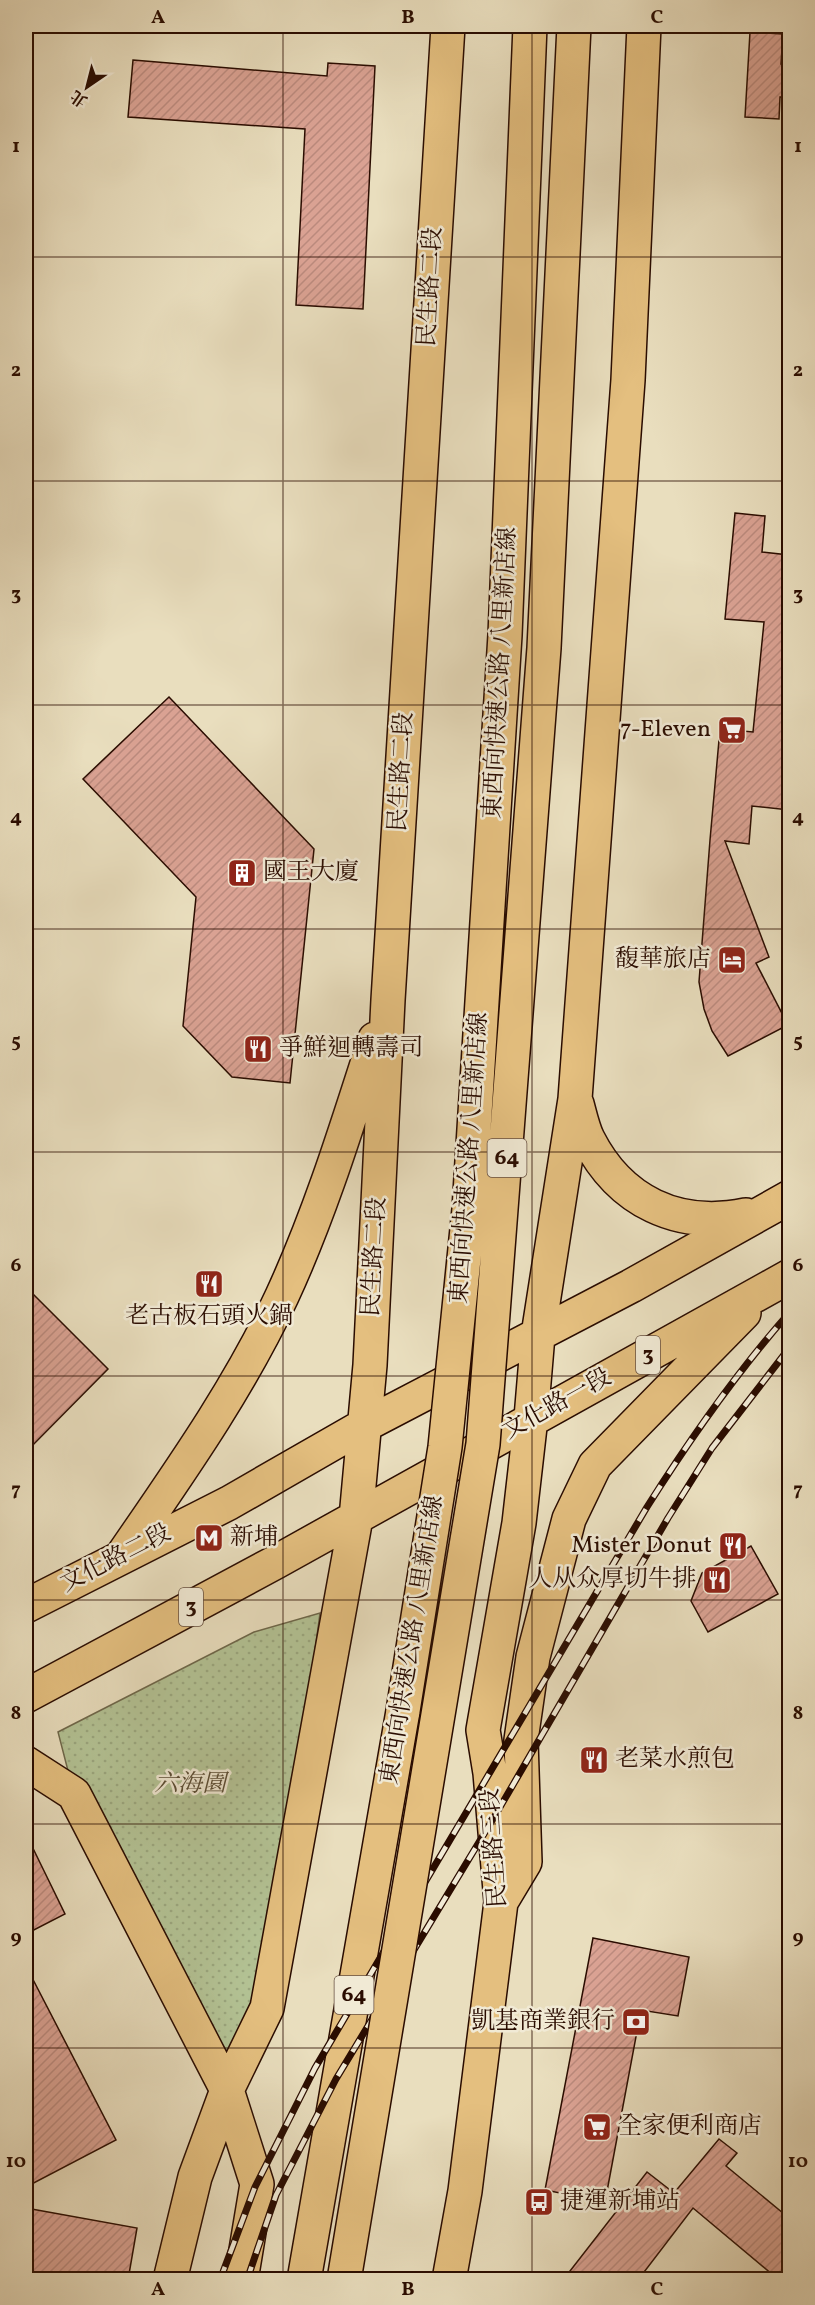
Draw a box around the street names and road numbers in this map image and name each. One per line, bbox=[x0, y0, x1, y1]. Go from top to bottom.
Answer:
street label: 民生路二段 bbox=[411, 226, 451, 348]
street label: 東西向快速公路 八里新店線 bbox=[476, 526, 526, 820]
street label: 民生路二段 bbox=[382, 711, 422, 833]
street label: 東西向快速公路 八里新店線 bbox=[443, 1011, 497, 1305]
road number: 64 bbox=[488, 1139, 526, 1177]
street label: 民生路二段 bbox=[355, 1196, 395, 1318]
road number: 3 bbox=[636, 1336, 660, 1374]
street label: 文化路一段 bbox=[496, 1361, 618, 1449]
street label: 東西向快速公路 八里新店線 bbox=[373, 1493, 453, 1787]
street label: 文化路二段 bbox=[55, 1517, 177, 1601]
road number: 3 bbox=[179, 1588, 203, 1626]
street label: 民生路三段 bbox=[474, 1787, 516, 1909]
road number: 64 bbox=[334, 1976, 374, 2014]

